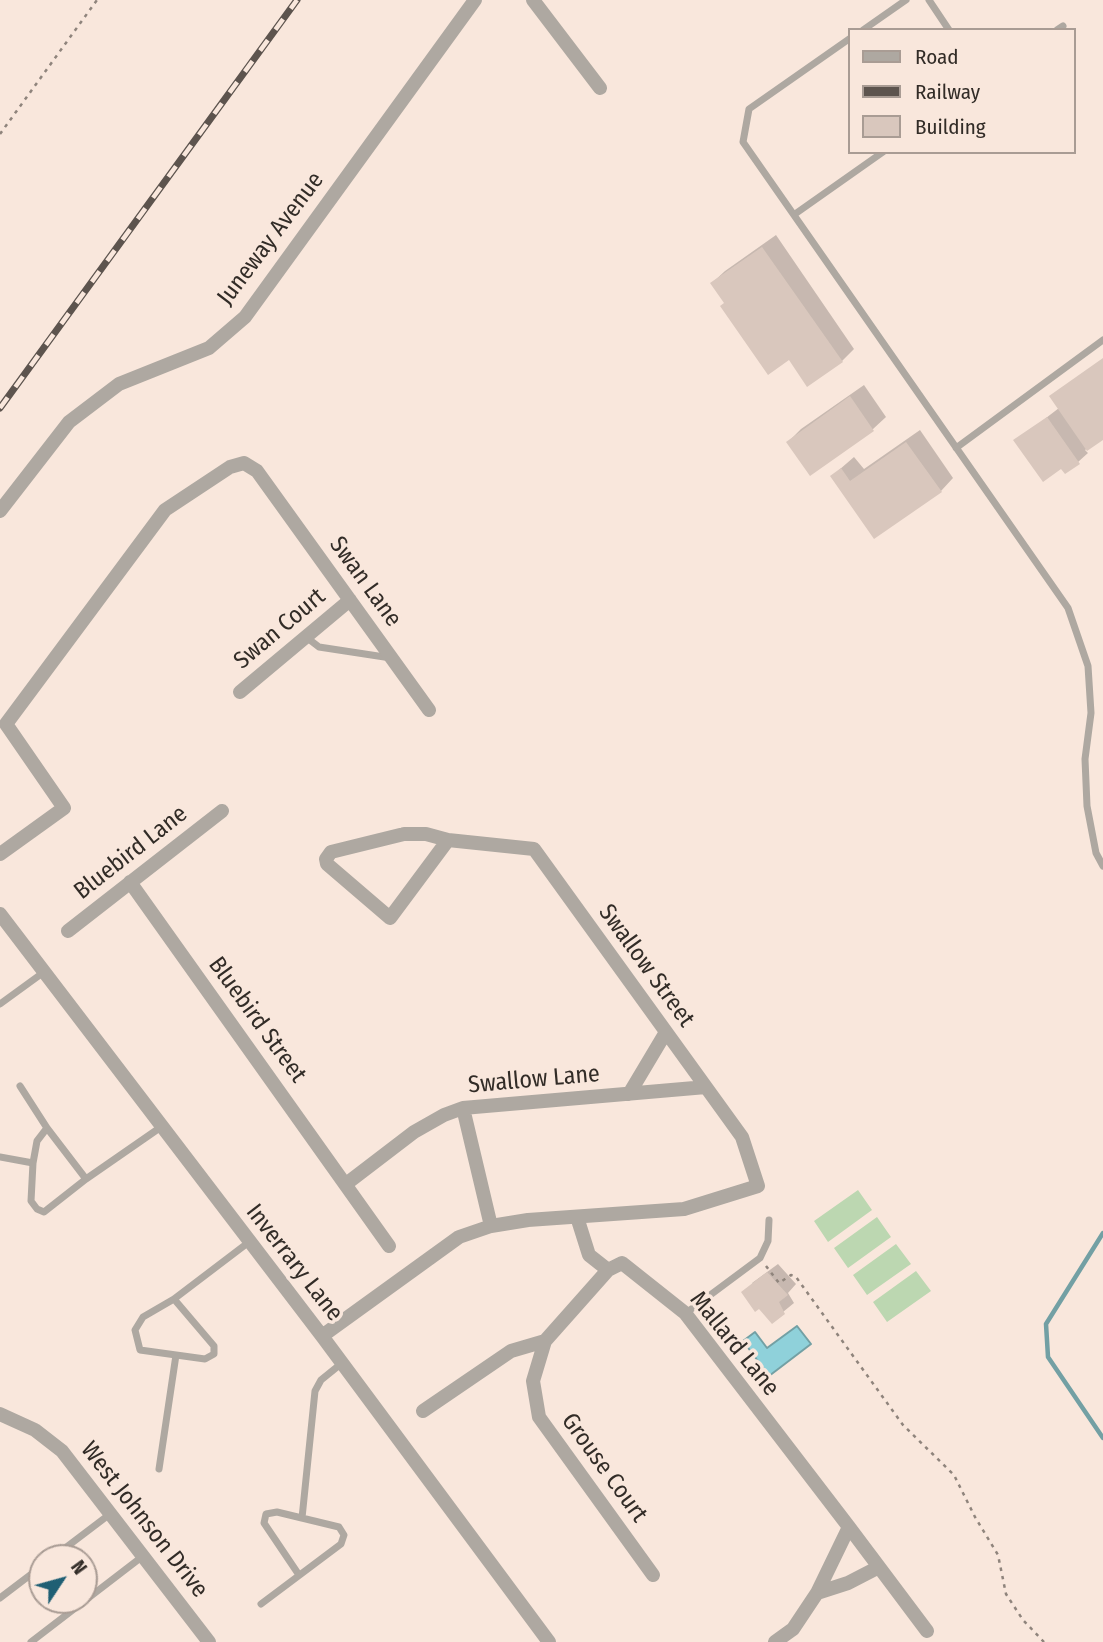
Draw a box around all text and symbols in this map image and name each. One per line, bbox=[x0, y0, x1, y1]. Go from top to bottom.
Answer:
legend bbox=[848, 28, 1075, 154]
text: Road bbox=[915, 44, 959, 70]
text: Railway bbox=[915, 79, 980, 105]
text: Building bbox=[915, 114, 986, 140]
street label: Juneway Avenue bbox=[212, 167, 330, 311]
street label: Swan Lane bbox=[323, 531, 407, 633]
street label: Swan Court bbox=[228, 582, 332, 676]
street label: Bluebird Lane bbox=[69, 800, 193, 906]
street label: Swallow Street bbox=[592, 899, 700, 1033]
street label: Bluebird Street bbox=[202, 952, 312, 1088]
street label: Swallow Lane bbox=[467, 1060, 601, 1100]
street label: Inverrary Lane bbox=[239, 1199, 349, 1327]
street label: Mallard Lane bbox=[683, 1286, 785, 1402]
street label: Grouse Court bbox=[555, 1408, 653, 1528]
street label: West Johnson Drive bbox=[74, 1436, 214, 1604]
north arrow bbox=[28, 1544, 98, 1614]
text: N bbox=[66, 1556, 91, 1579]

